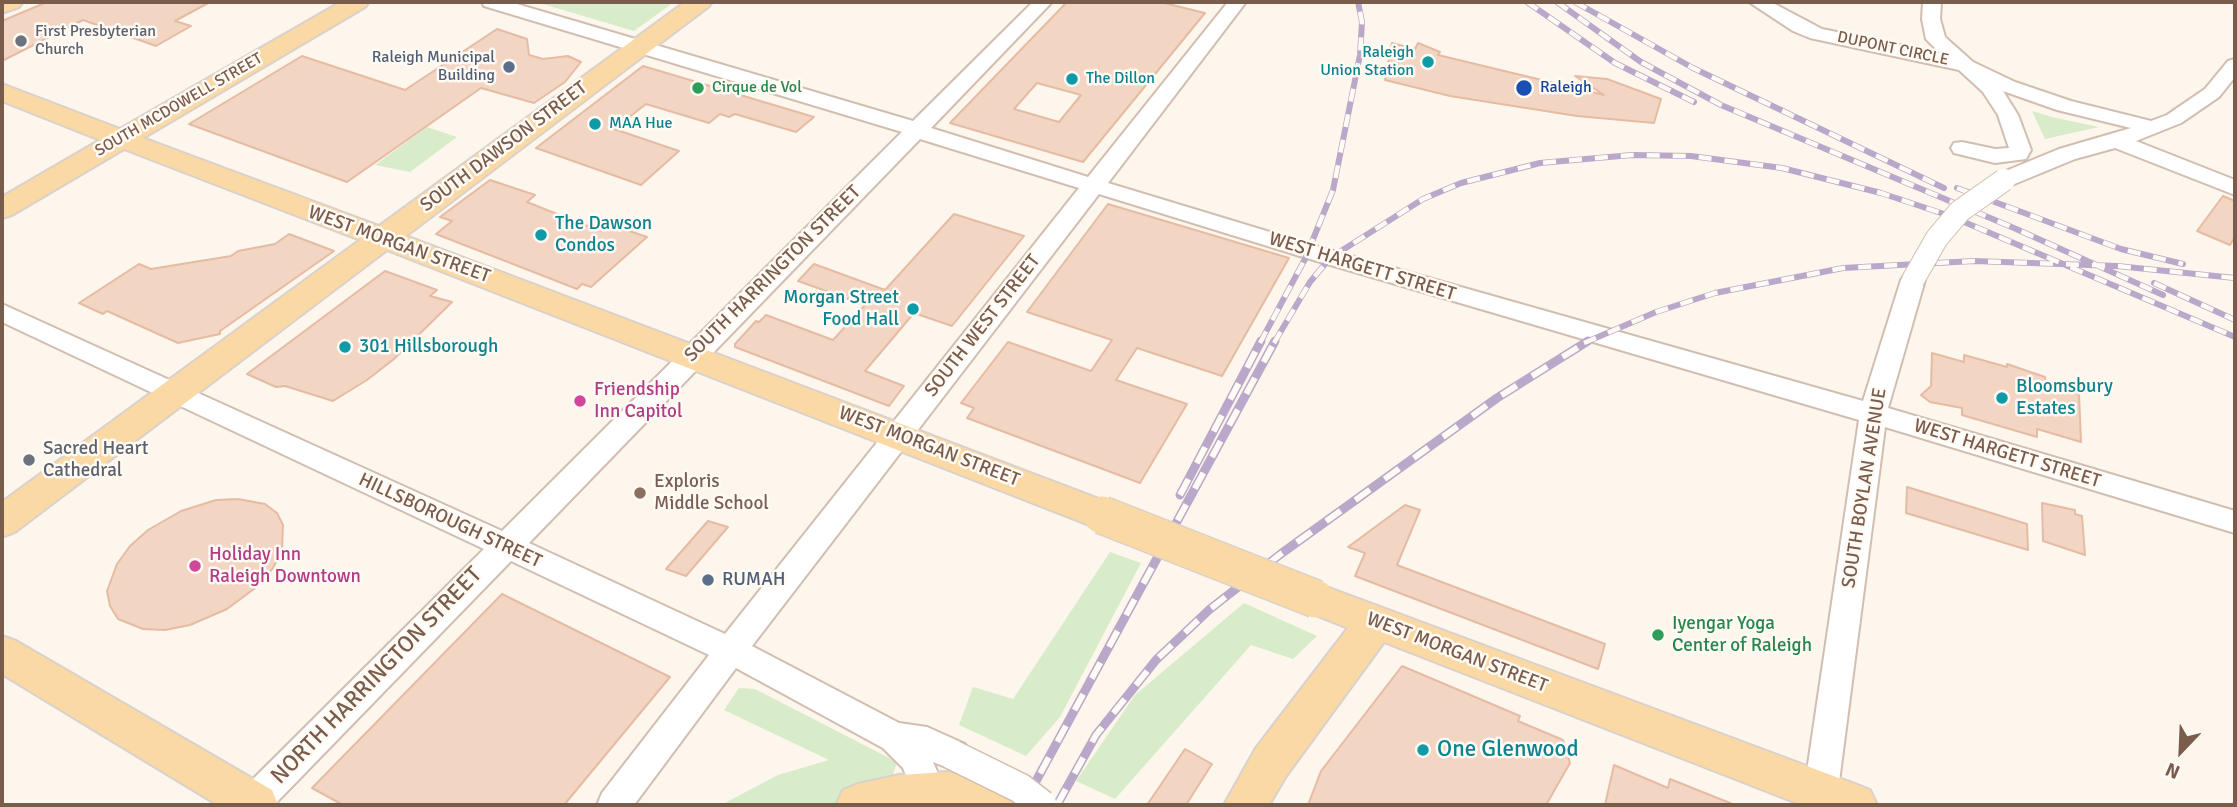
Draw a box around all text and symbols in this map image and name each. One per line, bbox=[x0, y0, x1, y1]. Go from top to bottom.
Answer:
place label: First Presbyterian Church bbox=[35, 22, 156, 60]
street label: DUPONT CIRCLE bbox=[1835, 28, 1951, 70]
marker: First Presbyterian Church bbox=[13, 33, 29, 49]
place label: Raleigh Union Station bbox=[1320, 43, 1414, 81]
place label: Raleigh Municipal Building bbox=[372, 48, 495, 86]
street label: SOUTH MCDOWELL STREET bbox=[92, 49, 266, 161]
marker: Raleigh Union Station bbox=[1420, 54, 1436, 70]
marker: Raleigh Municipal Building bbox=[501, 59, 517, 75]
place label: The Dillon bbox=[1086, 69, 1155, 89]
marker: The Dillon bbox=[1064, 71, 1080, 87]
street label: SOUTH DAWSON STREET bbox=[416, 77, 592, 217]
place label: Cirque de Vol bbox=[712, 78, 802, 98]
marker: Raleigh bbox=[1514, 78, 1534, 98]
place label: Raleigh bbox=[1540, 78, 1592, 98]
marker: Cirque de Vol bbox=[690, 80, 706, 96]
place label: MAA Hue bbox=[609, 114, 673, 134]
marker: MAA Hue bbox=[587, 116, 603, 132]
street label: SOUTH HARRINGTON STREET bbox=[680, 181, 866, 367]
street label: WEST MORGAN STREET bbox=[305, 201, 493, 289]
place label: The Dawson Condos bbox=[555, 213, 652, 257]
marker: The Dawson Condos bbox=[533, 227, 549, 243]
street label: WEST HARGETT STREET bbox=[1266, 228, 1458, 306]
street label: SOUTH WEST STREET bbox=[920, 250, 1046, 402]
place label: Morgan Street Food Hall bbox=[783, 287, 899, 331]
marker: Morgan Street Food Hall bbox=[905, 301, 921, 317]
place label: 301 Hillsborough bbox=[359, 336, 498, 358]
marker: 301 Hillsborough bbox=[337, 339, 353, 355]
place label: Bloomsbury Estates bbox=[2016, 376, 2113, 420]
place label: Friendship Inn Capitol bbox=[594, 379, 683, 423]
street label: SOUTH BOYLAN AVENUE bbox=[1838, 386, 1892, 590]
marker: Bloomsbury Estates bbox=[1994, 390, 2010, 406]
marker: Friendship Inn Capitol bbox=[572, 393, 588, 409]
street label: WEST MORGAN STREET bbox=[835, 402, 1023, 492]
street label: WEST HARGETT STREET bbox=[1911, 415, 2103, 493]
place label: Sacred Heart Cathedral bbox=[43, 438, 148, 482]
marker: Sacred Heart Cathedral bbox=[21, 452, 37, 468]
street label: HILLSBOROUGH STREET bbox=[355, 469, 545, 573]
place label: Exploris Middle School bbox=[654, 471, 769, 515]
marker: Exploris Middle School bbox=[632, 485, 648, 501]
place label: Holiday Inn Raleigh Downtown bbox=[209, 544, 361, 588]
marker: Holiday Inn Raleigh Downtown bbox=[187, 558, 203, 574]
street label: NORTH HARRINGTON STREET bbox=[266, 562, 488, 790]
place label: RUMAH bbox=[722, 569, 786, 591]
marker: RUMAH bbox=[700, 572, 716, 588]
street label: WEST MORGAN STREET bbox=[1363, 608, 1551, 698]
place label: Iyengar Yoga Center of Raleigh bbox=[1672, 613, 1812, 657]
marker: Iyengar Yoga Center of Raleigh bbox=[1650, 627, 1666, 643]
north arrow bbox=[2146, 716, 2216, 786]
place label: One Glenwood bbox=[1437, 736, 1579, 764]
marker: One Glenwood bbox=[1415, 742, 1431, 758]
text: N bbox=[2162, 757, 2184, 784]

